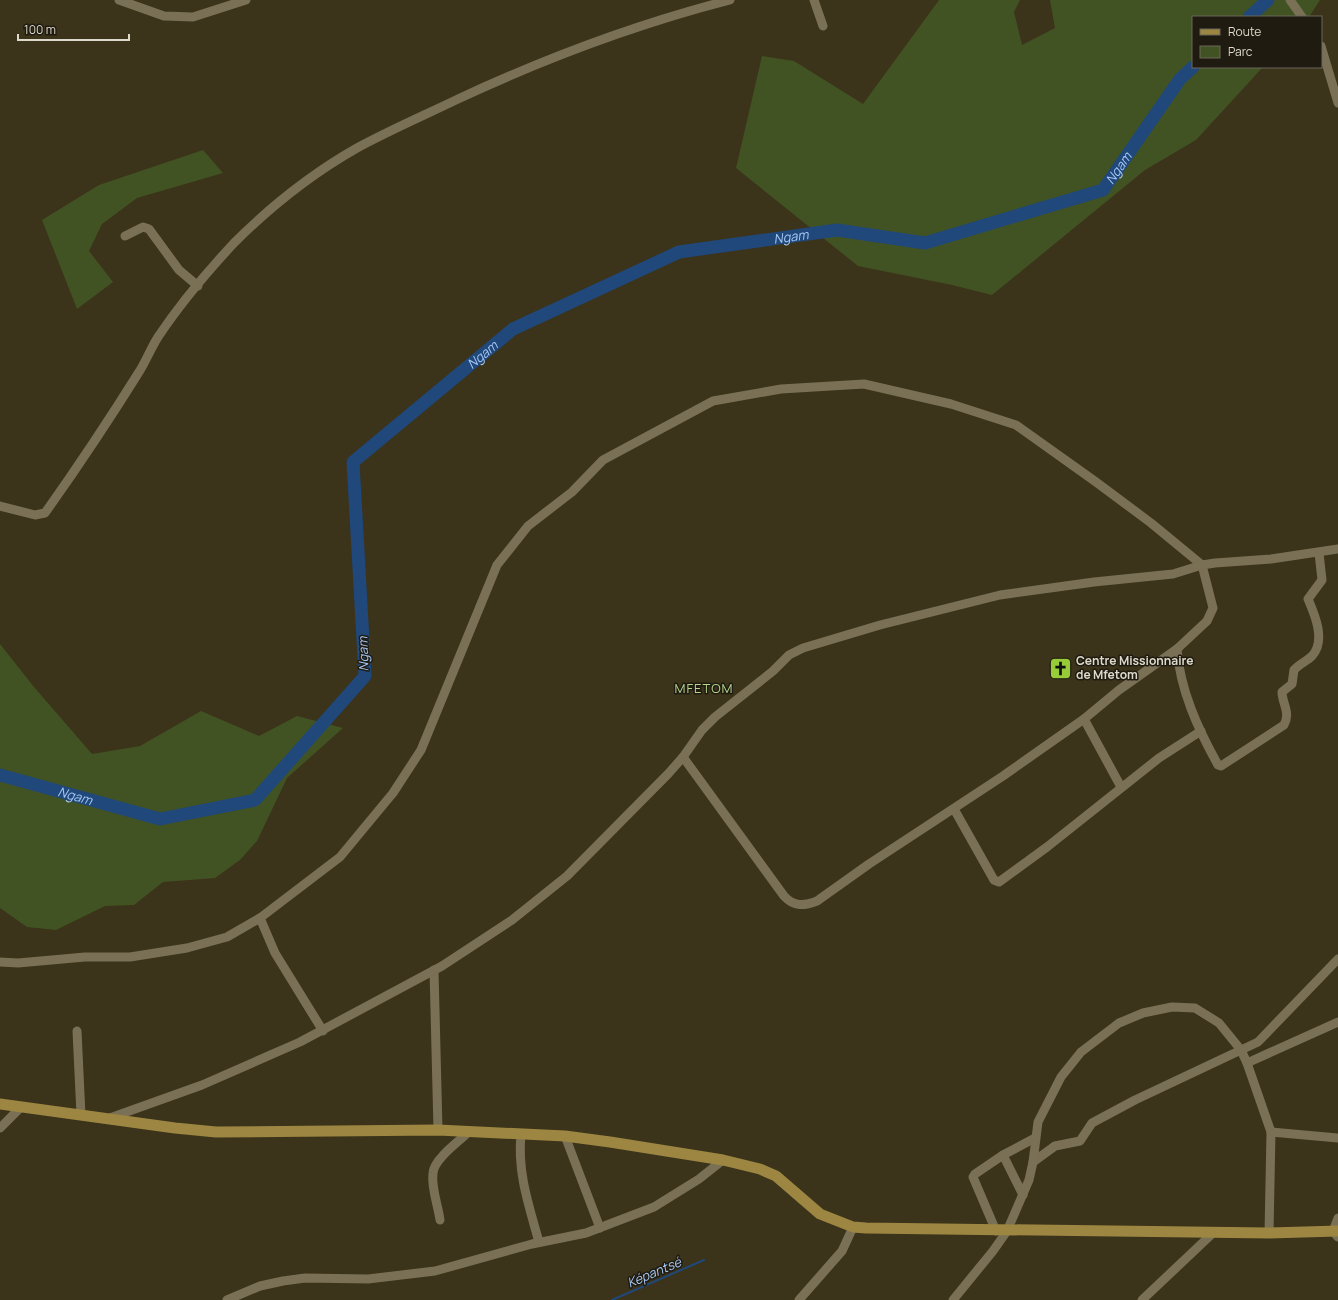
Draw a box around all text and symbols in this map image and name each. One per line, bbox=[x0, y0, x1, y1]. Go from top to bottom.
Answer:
scale bar bbox=[18, 16, 129, 42]
legend bbox=[1192, 16, 1322, 68]
text: 100 m bbox=[24, 21, 56, 38]
text: Route bbox=[1228, 23, 1261, 40]
text: Parc bbox=[1228, 43, 1253, 60]
water label: Ngam bbox=[1101, 148, 1136, 187]
water label: Ngam bbox=[772, 225, 810, 248]
water label: Ngam bbox=[463, 336, 502, 373]
water label: Ngam bbox=[353, 635, 373, 672]
place label: Centre Missionnaire de Mfetom bbox=[1076, 652, 1194, 683]
church icon: Centre Missionnaire de Mfetom bbox=[1047, 655, 1073, 681]
district label: MFETOM bbox=[675, 679, 733, 697]
water label: Ngam bbox=[56, 782, 95, 809]
water label: Képantsé bbox=[624, 1252, 685, 1291]

